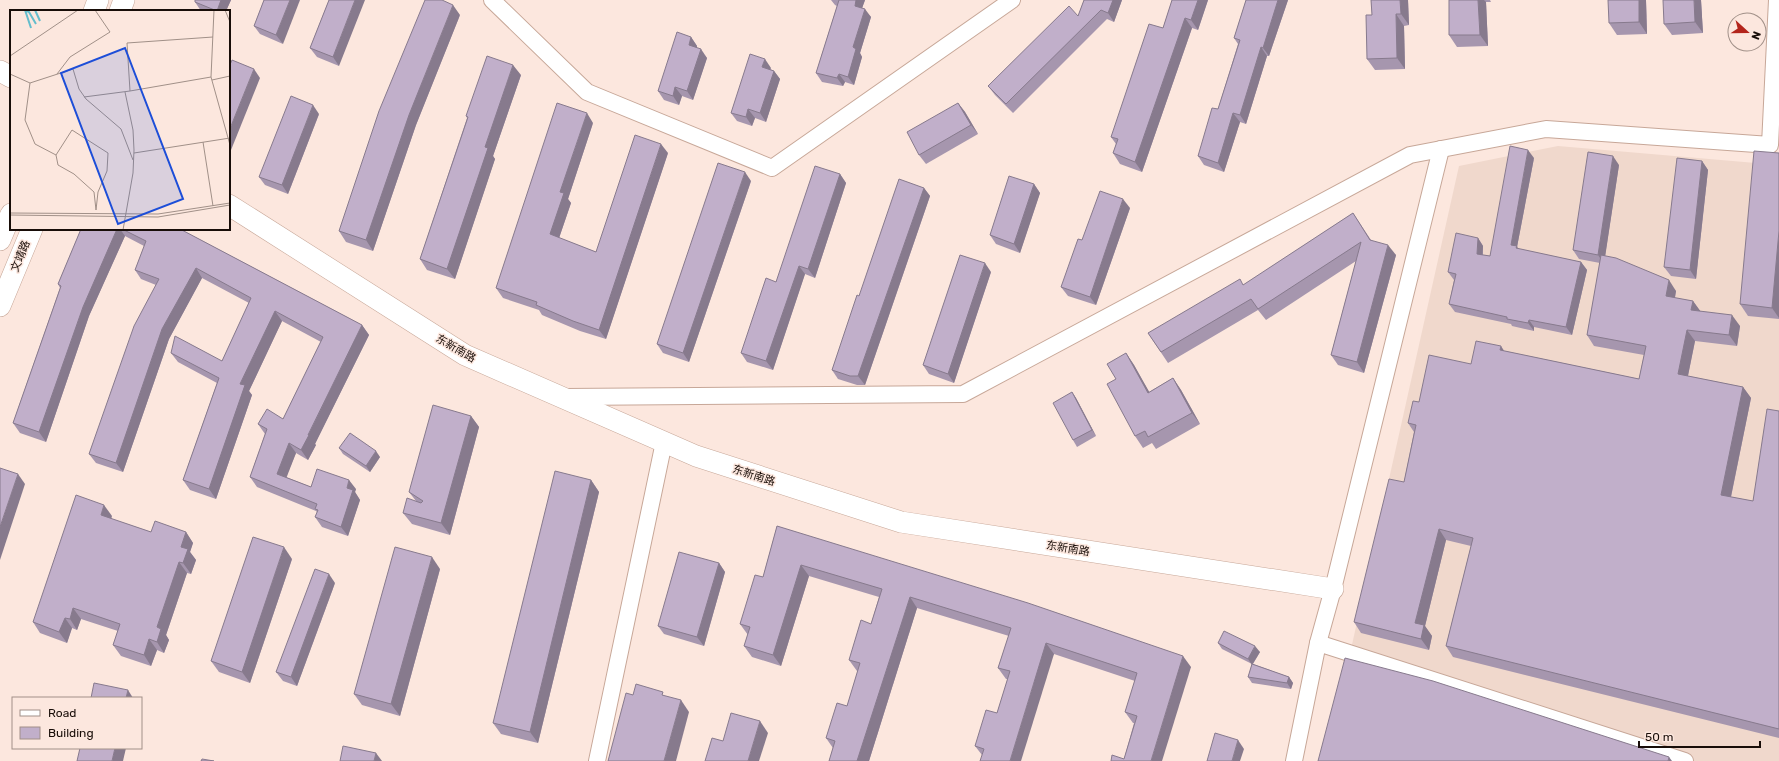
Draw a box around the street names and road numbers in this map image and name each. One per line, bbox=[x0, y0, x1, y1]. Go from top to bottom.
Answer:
street label: 文靖路 bbox=[8, 238, 33, 274]
street label: 东新南路 bbox=[433, 332, 478, 365]
street label: 东新南路 bbox=[731, 462, 777, 488]
street label: 东新南路 bbox=[1045, 539, 1091, 558]

